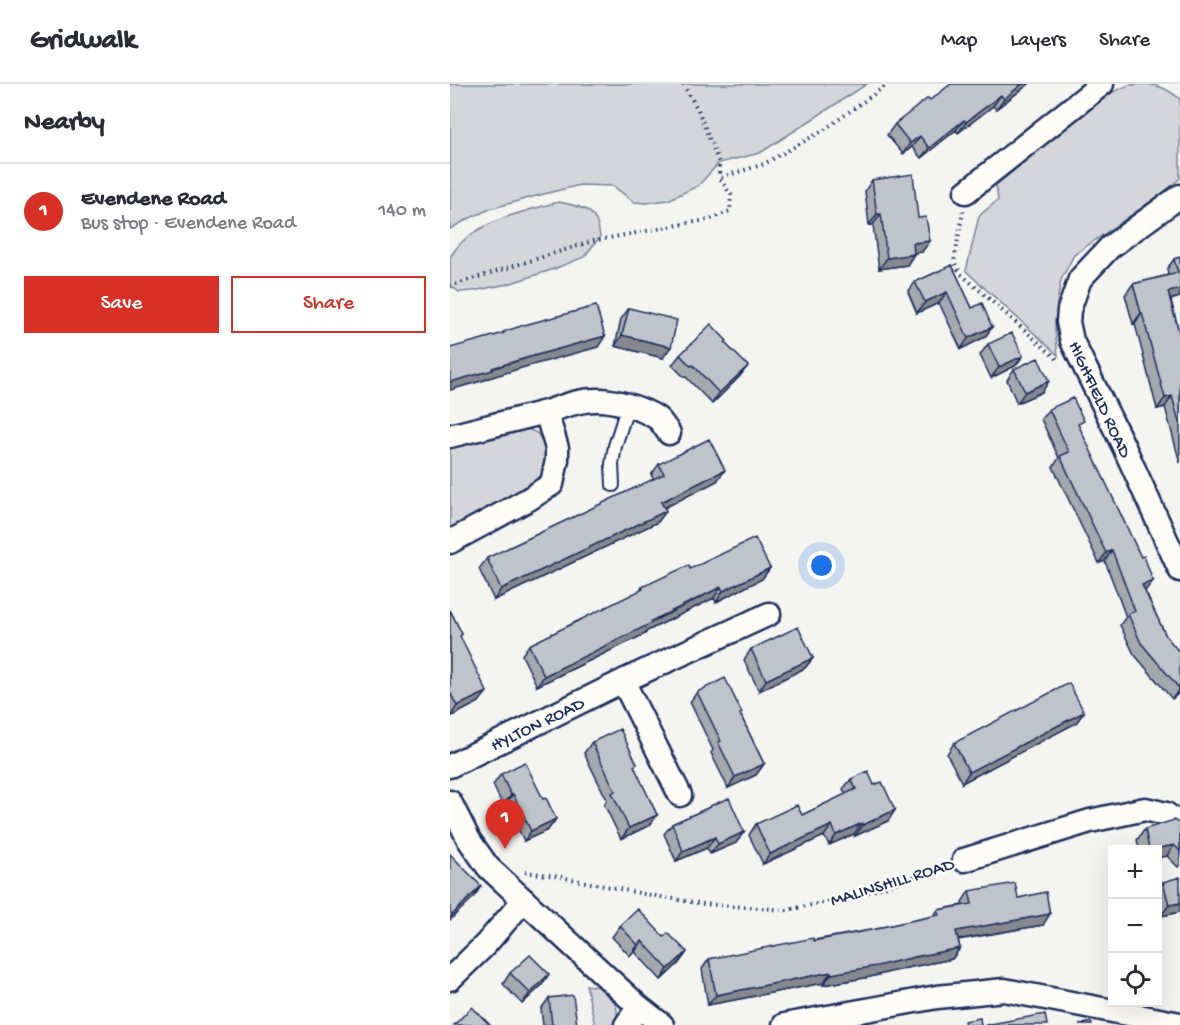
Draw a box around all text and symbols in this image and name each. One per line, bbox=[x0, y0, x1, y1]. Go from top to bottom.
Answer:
text: Gridwalk bbox=[30, 25, 136, 58]
text: Map bbox=[941, 29, 977, 54]
text: Layers bbox=[1010, 29, 1066, 54]
text: Share bbox=[1099, 29, 1150, 54]
text: Nearby bbox=[24, 108, 105, 139]
text: Evendene Road bbox=[81, 187, 226, 213]
text: 1 bbox=[39, 200, 48, 223]
text: 140 m bbox=[378, 200, 426, 223]
text: Bus stop · Evendene Road bbox=[81, 213, 296, 236]
button: Save bbox=[24, 276, 219, 333]
button: Share bbox=[231, 276, 426, 333]
street label: HIGHFIELD ROAD bbox=[1063, 338, 1135, 462]
your location bbox=[807, 551, 836, 580]
street label: HYLTON ROAD bbox=[488, 693, 589, 757]
pin: 1 bbox=[486, 800, 524, 849]
map controls bbox=[1108, 845, 1162, 1007]
button: + bbox=[1108, 845, 1162, 899]
street label: MALINSHILL ROAD bbox=[828, 854, 958, 912]
button: − bbox=[1108, 899, 1162, 953]
button: locate bbox=[1108, 953, 1162, 1007]

